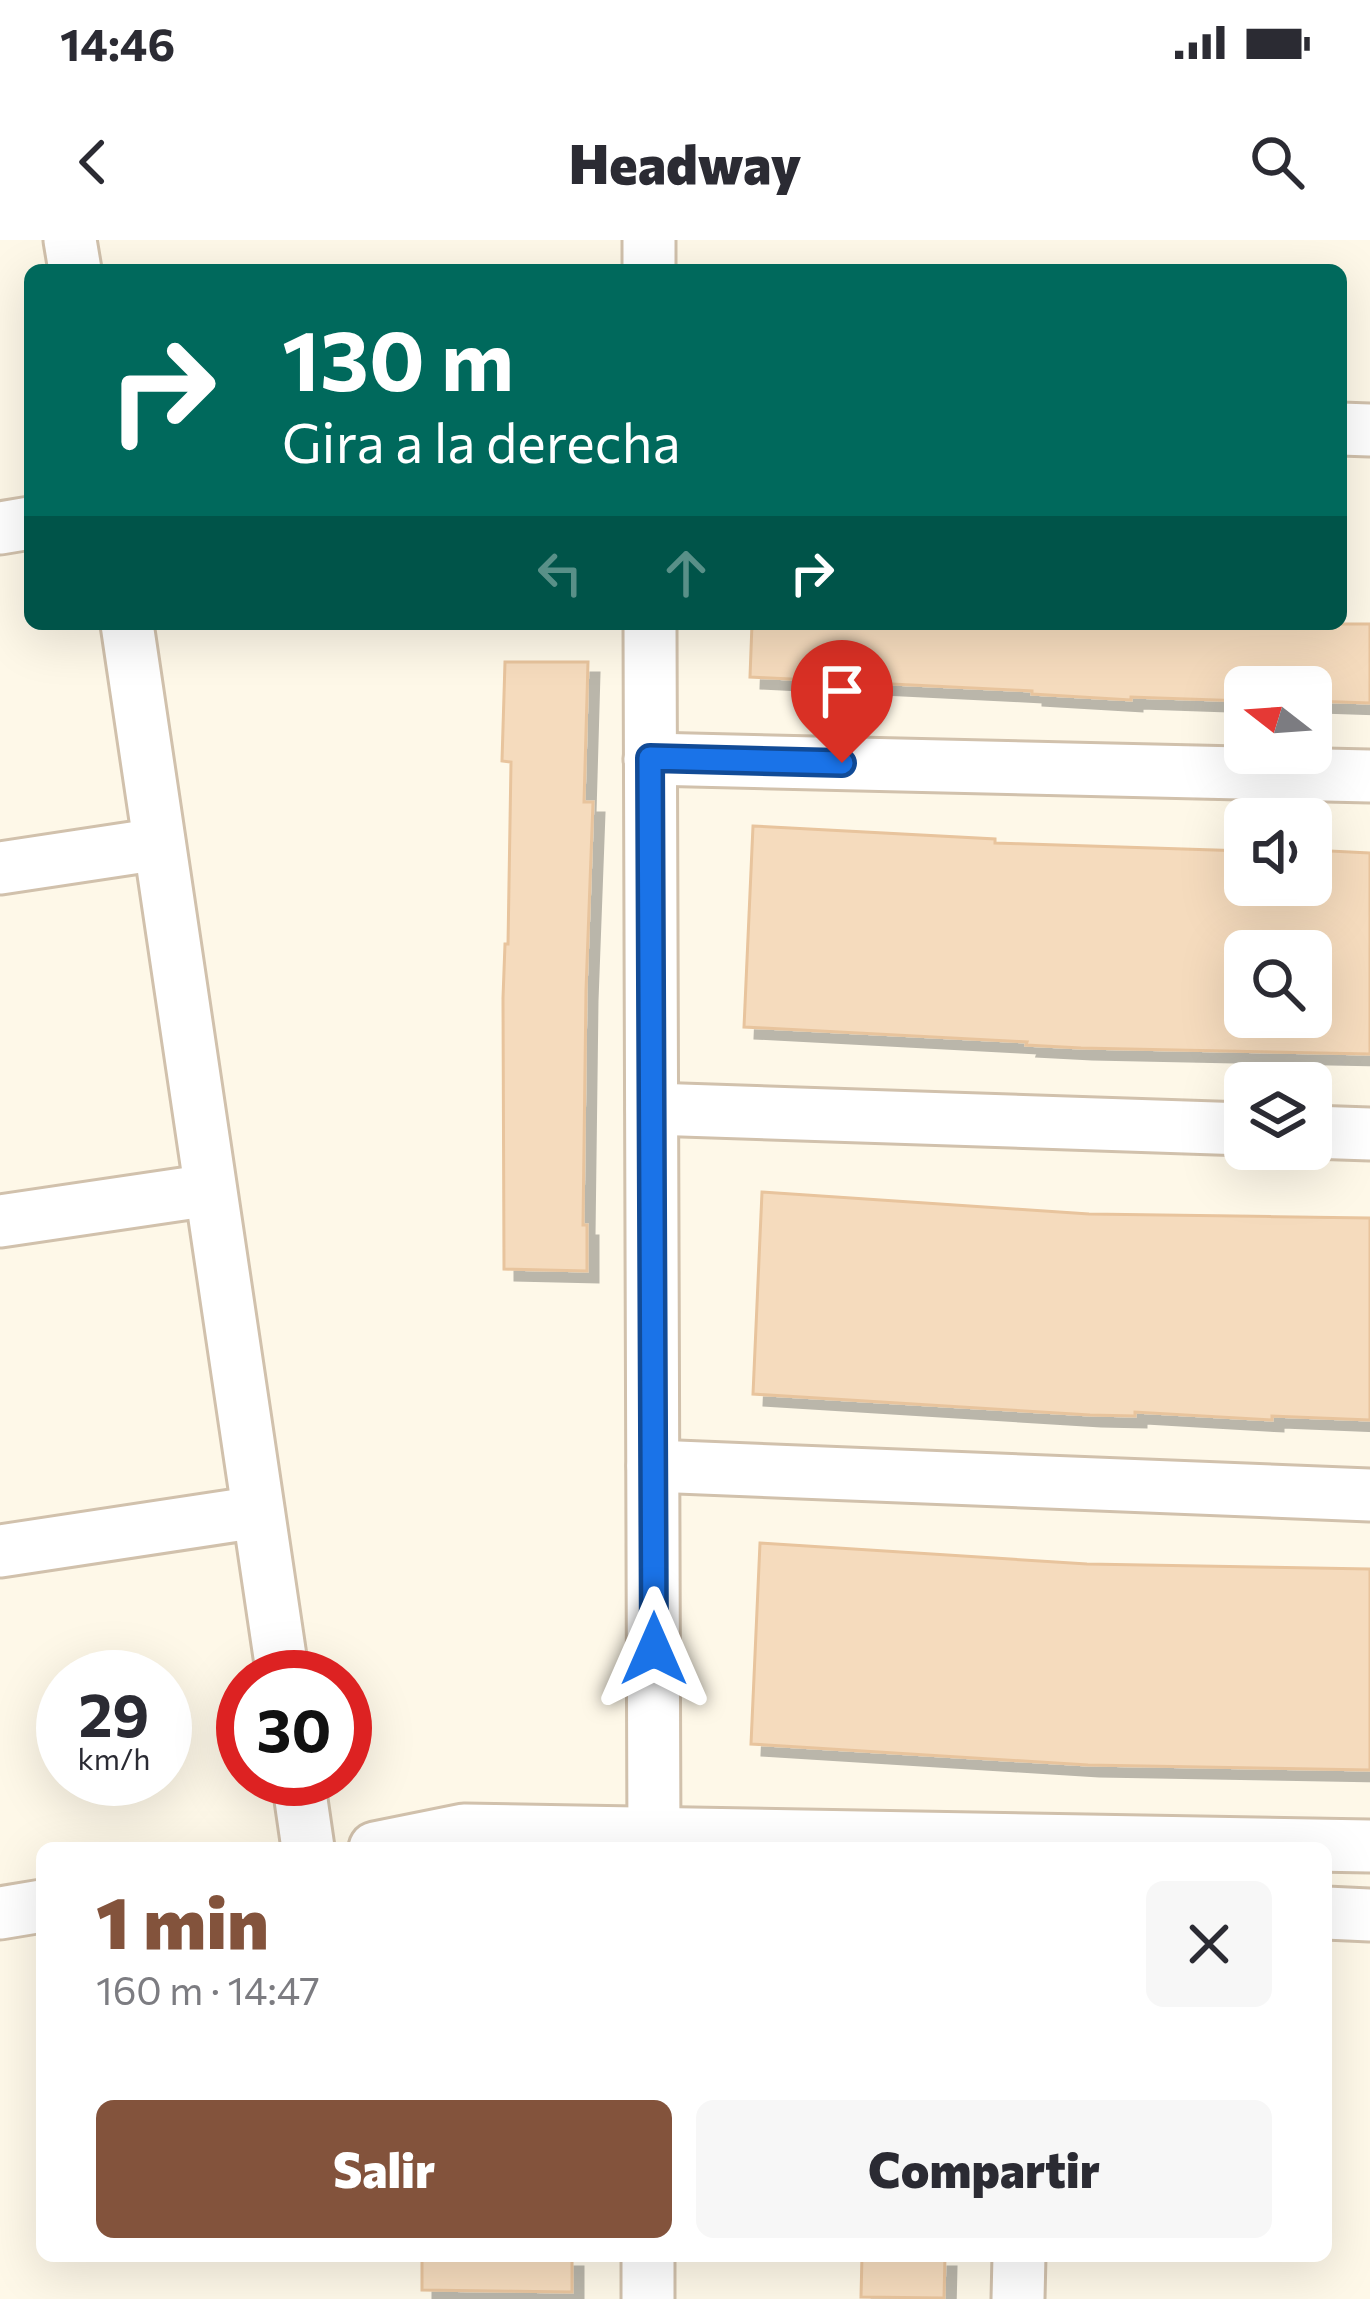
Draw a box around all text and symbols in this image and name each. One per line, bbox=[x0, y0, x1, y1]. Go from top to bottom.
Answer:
text: 14:46 bbox=[60, 15, 175, 70]
icon: back bbox=[60, 129, 126, 195]
text: Headway bbox=[569, 129, 801, 195]
icon: search bbox=[1244, 129, 1310, 195]
text: 130 m bbox=[282, 306, 514, 408]
icon: right bbox=[84, 312, 240, 468]
text: Gira a la derecha bbox=[282, 408, 681, 474]
icon: left bbox=[527, 540, 593, 606]
icon: ahead bbox=[653, 540, 719, 606]
icon: right bbox=[779, 540, 845, 606]
pin bbox=[791, 640, 893, 763]
icon: arrive bbox=[809, 658, 875, 724]
north arrow bbox=[1224, 666, 1332, 774]
map controls bbox=[1224, 666, 1332, 1170]
button: sound bbox=[1224, 798, 1332, 906]
button: search bbox=[1224, 930, 1332, 1038]
button: layers bbox=[1224, 1062, 1332, 1170]
position arrow bbox=[591, 1586, 717, 1712]
speed limit sign: 30 bbox=[216, 1650, 372, 1806]
text: 29 bbox=[79, 1676, 149, 1749]
text: km/h bbox=[78, 1739, 150, 1776]
text: 1 min bbox=[96, 1876, 269, 1964]
button: close bbox=[1146, 1881, 1272, 2007]
text: 160 m · 14:47 bbox=[96, 1965, 320, 2013]
button: Salir bbox=[96, 2100, 672, 2238]
button: Compartir bbox=[696, 2100, 1272, 2238]

